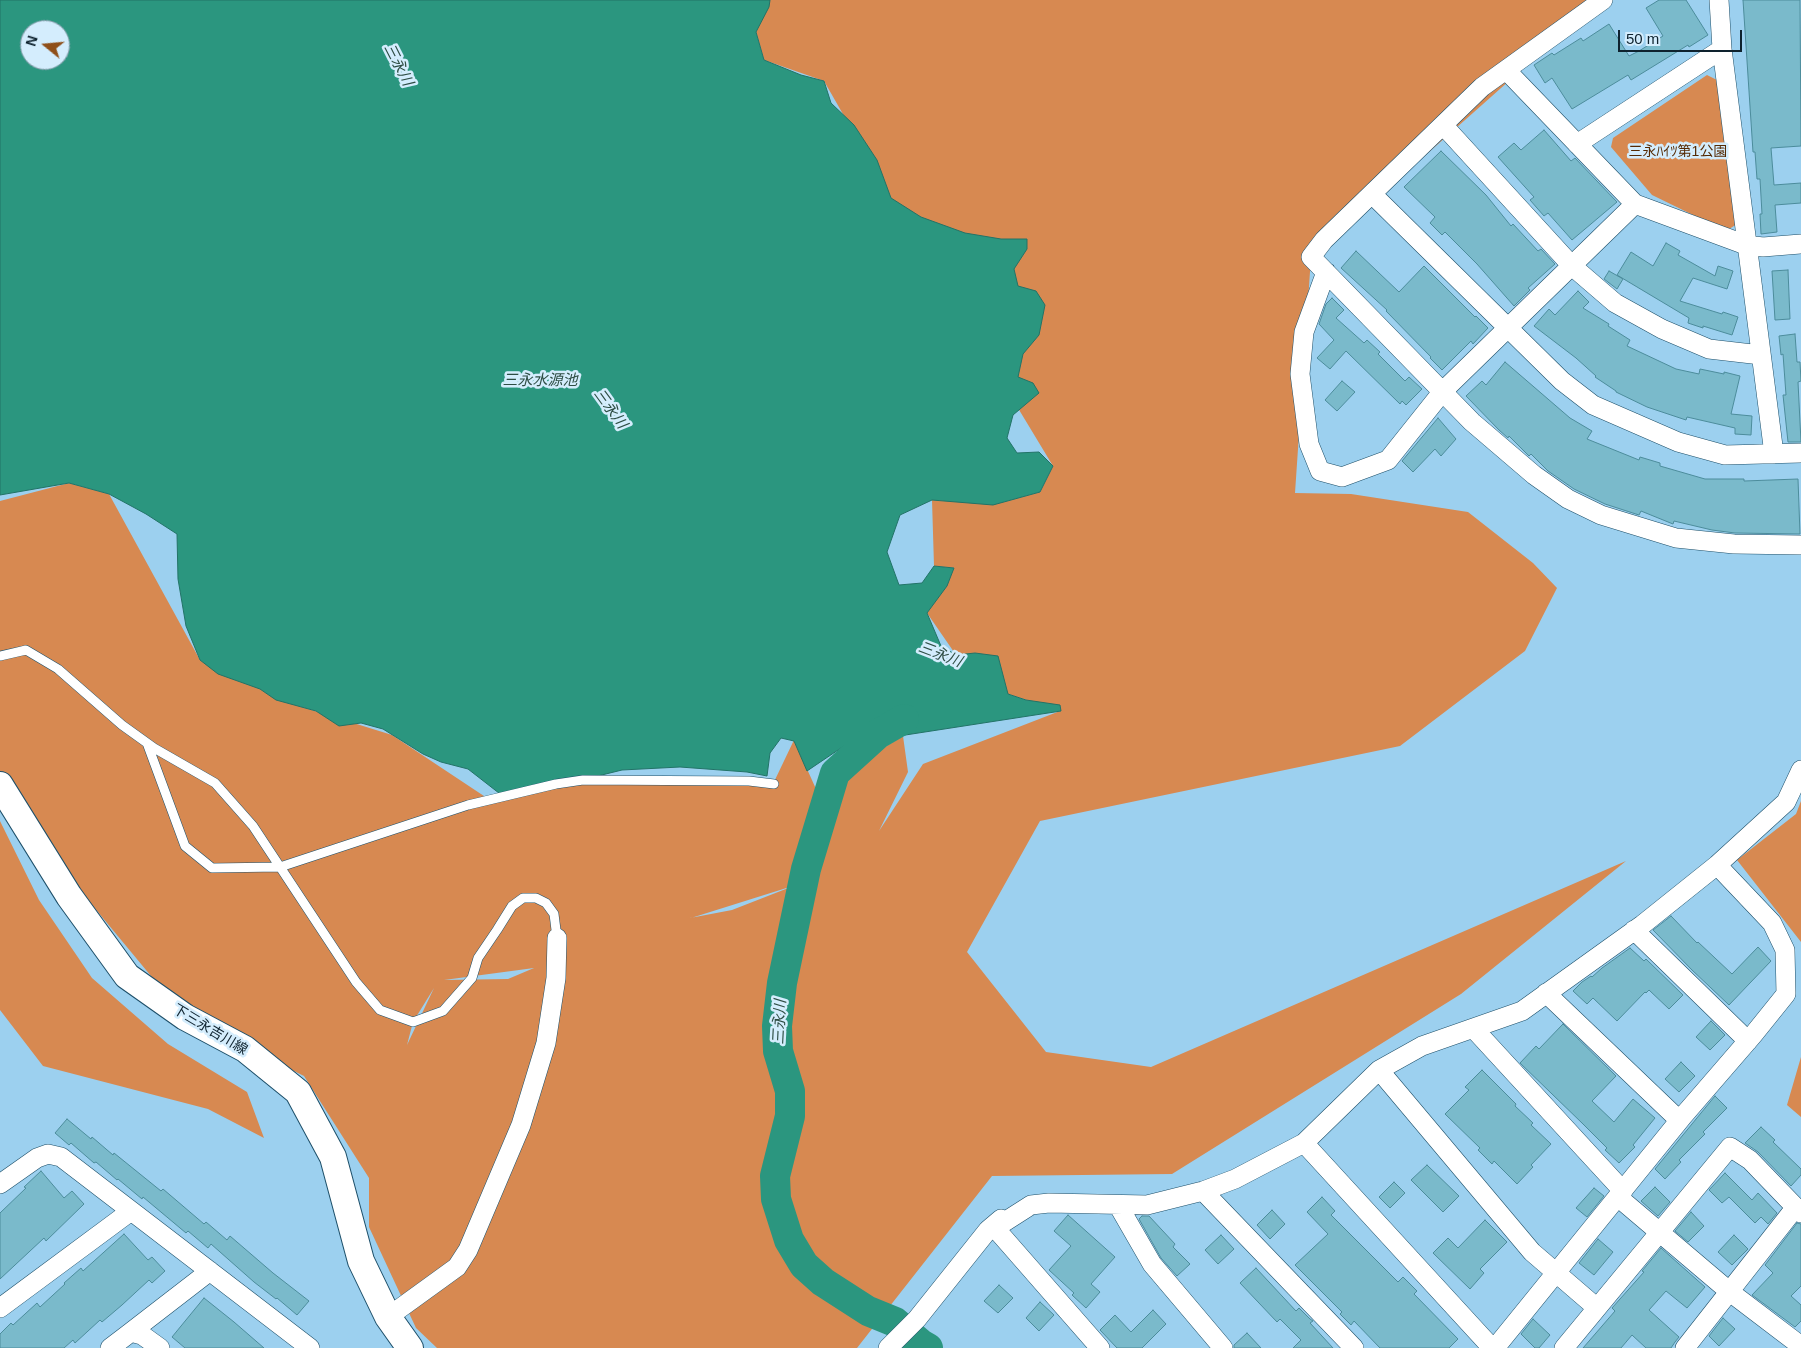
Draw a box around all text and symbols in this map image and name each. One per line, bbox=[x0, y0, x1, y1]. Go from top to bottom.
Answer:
north arrow bbox=[20, 20, 70, 70]
scale bar bbox=[1621, 20, 1745, 52]
text: 50 m bbox=[1626, 30, 1659, 47]
text: N bbox=[22, 34, 41, 48]
water label: 三永川 bbox=[380, 41, 416, 89]
park label: 三永ﾊｲﾂ第1公園 bbox=[1629, 144, 1727, 160]
water label: 三永水源池 bbox=[503, 372, 577, 390]
water label: 三永川 bbox=[589, 386, 631, 432]
water label: 三永川 bbox=[916, 639, 964, 671]
water label: 三永川 bbox=[770, 999, 790, 1045]
street label: 下三永吉川線 bbox=[170, 1001, 250, 1059]

